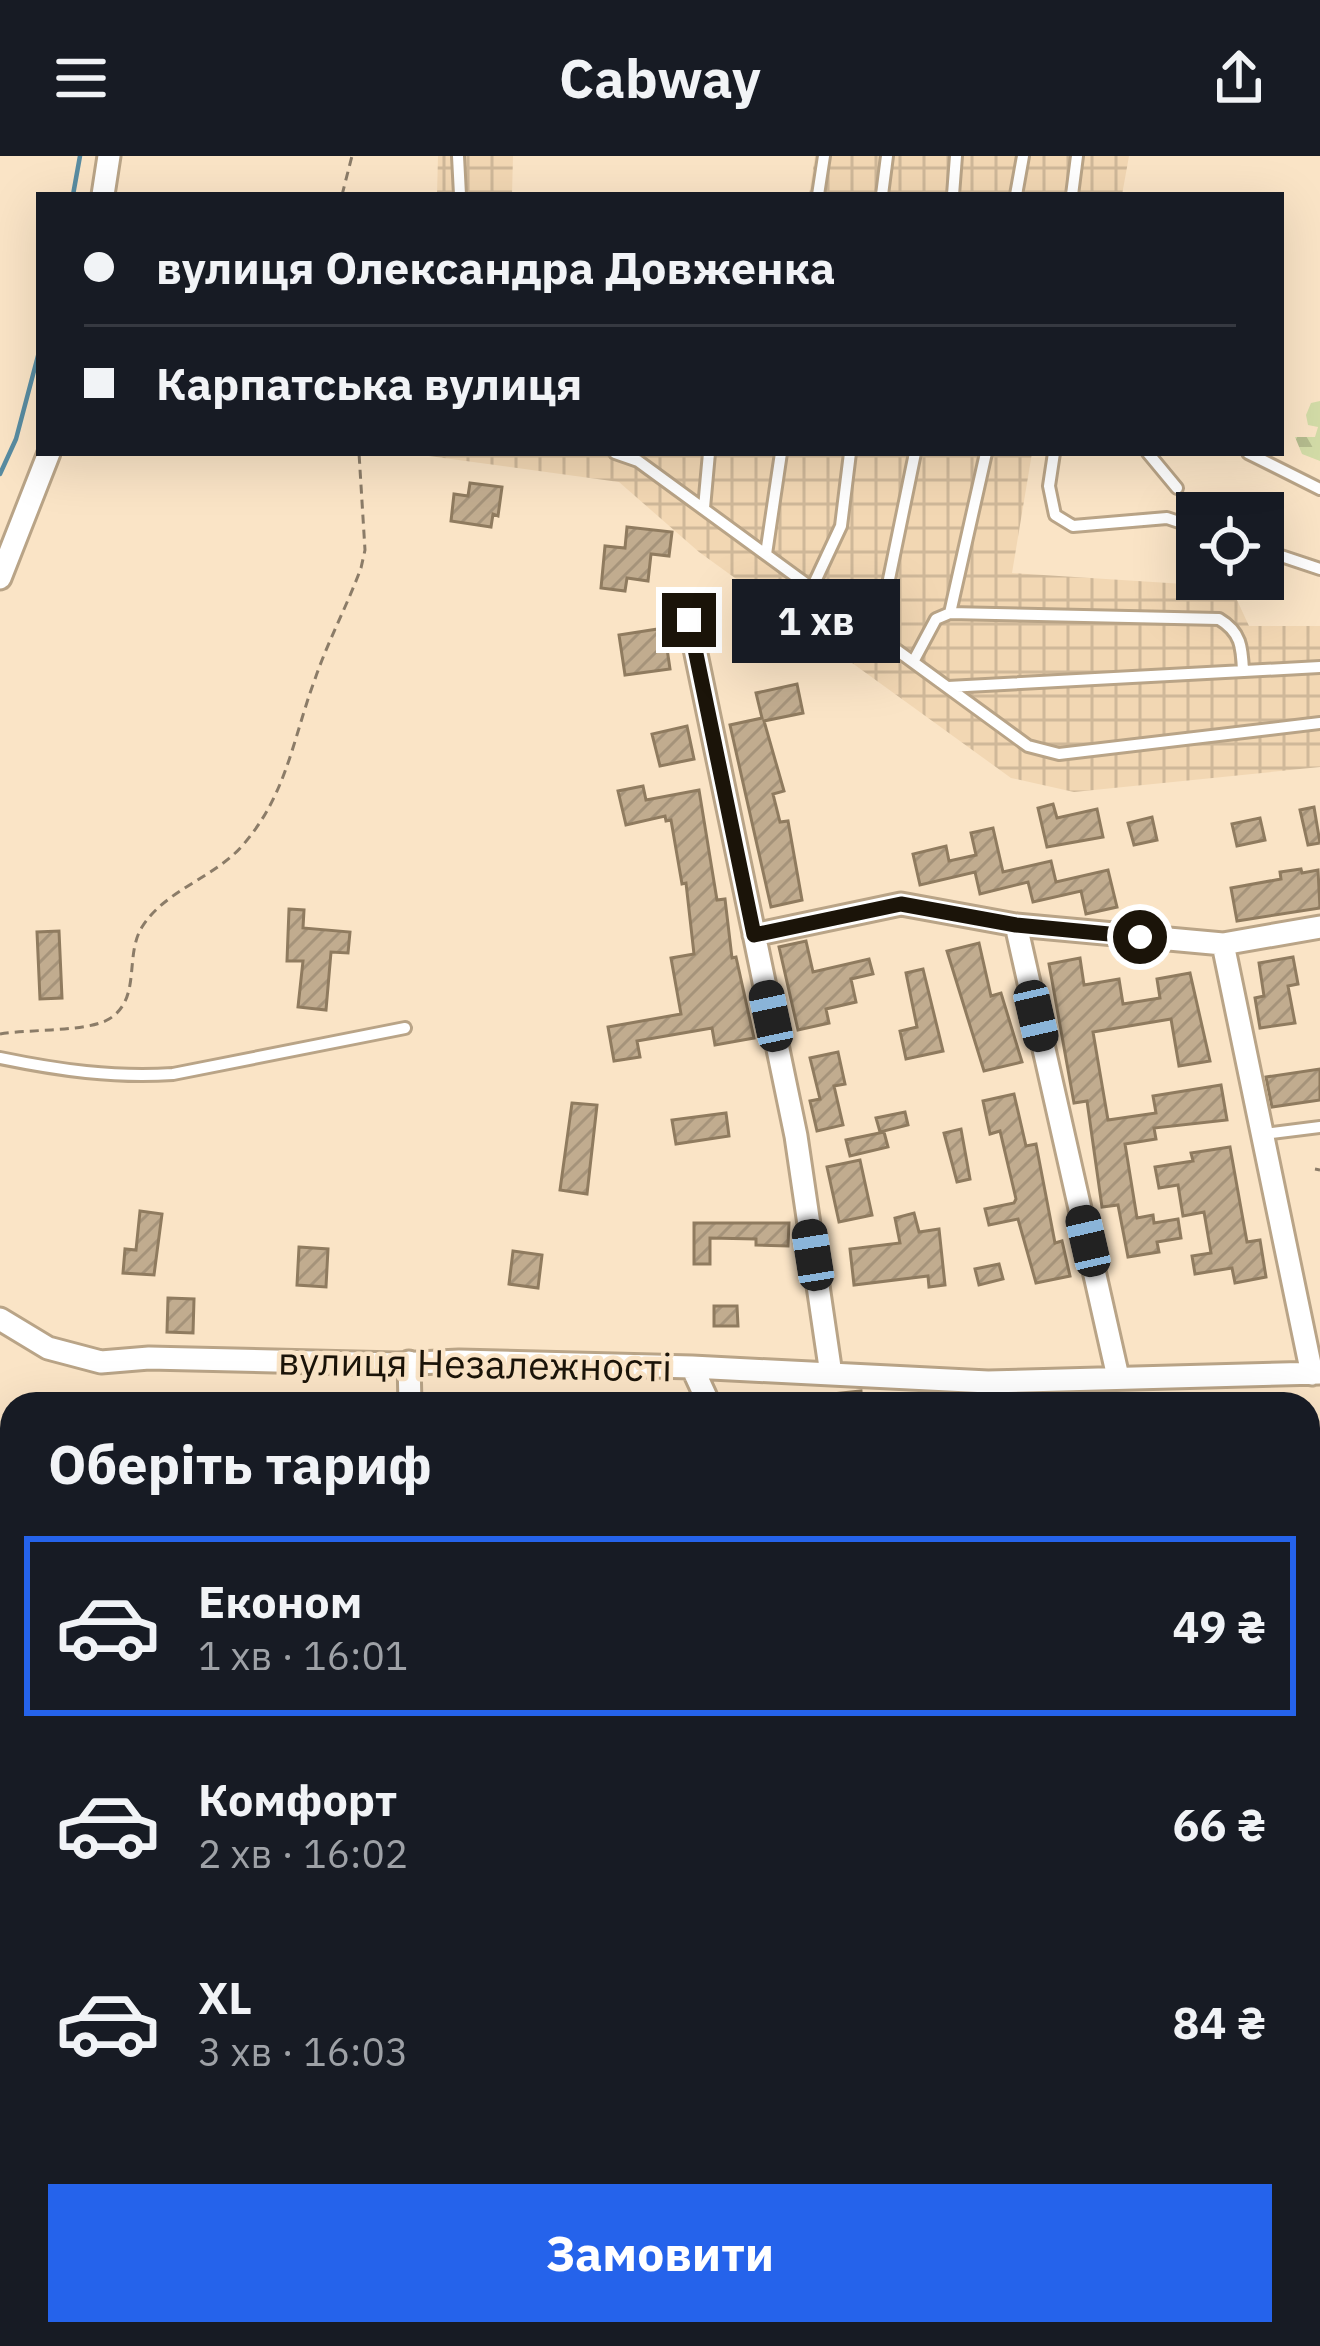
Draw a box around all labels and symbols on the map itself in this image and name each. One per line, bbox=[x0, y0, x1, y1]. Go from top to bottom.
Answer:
callout: 1 хв bbox=[731, 578, 899, 662]
route end bbox=[662, 593, 716, 647]
route start bbox=[1113, 910, 1167, 964]
car bbox=[746, 977, 796, 1055]
car bbox=[1010, 977, 1062, 1055]
car bbox=[1062, 1202, 1114, 1280]
car bbox=[790, 1217, 836, 1293]
street label: вулиця Незалежності bbox=[278, 1335, 672, 1392]

